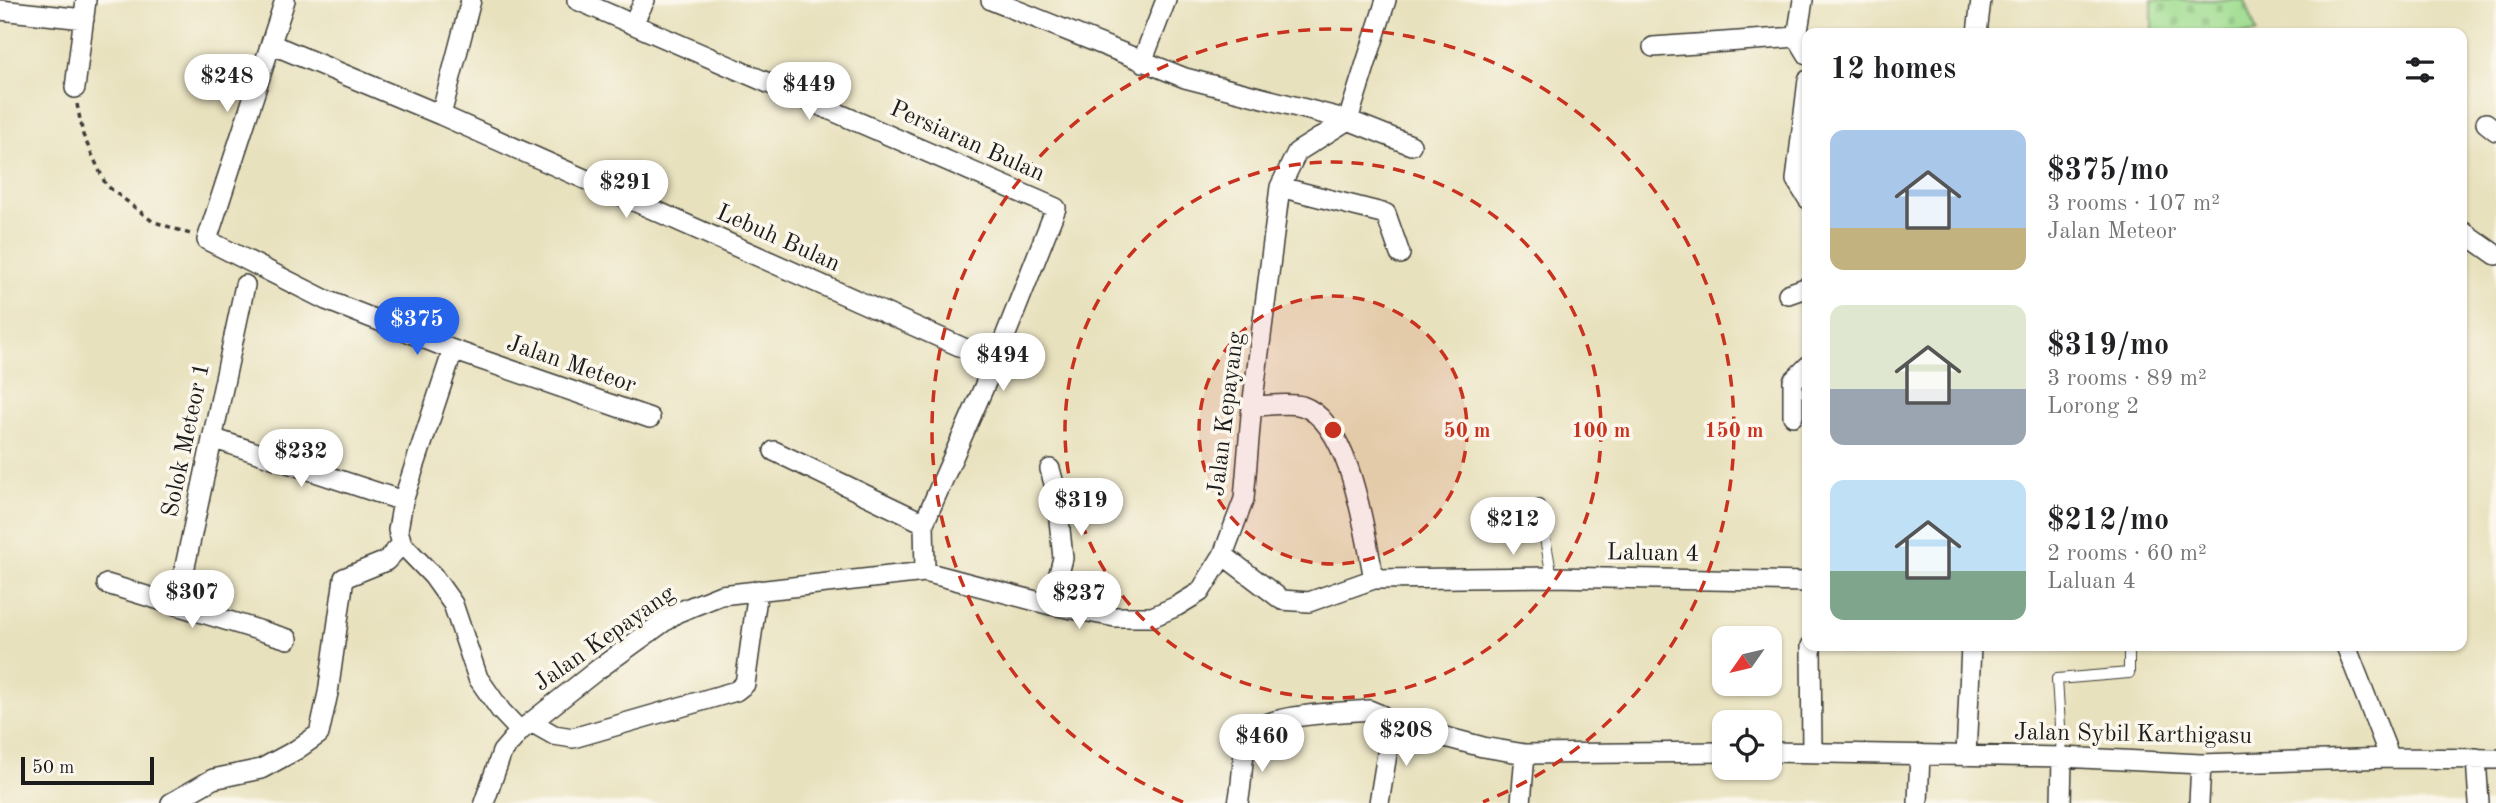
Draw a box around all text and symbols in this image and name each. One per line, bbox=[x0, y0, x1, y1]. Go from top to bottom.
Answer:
icon: filters bbox=[2401, 51, 2439, 89]
pin: $248 bbox=[186, 54, 268, 114]
text: 12 homes bbox=[1830, 55, 1956, 85]
pin: $449 bbox=[768, 62, 850, 122]
text: $248 bbox=[200, 65, 254, 88]
text: $449 bbox=[782, 73, 836, 96]
street label: Persiaran Bulan bbox=[886, 97, 1048, 187]
text: $375/mo bbox=[2047, 156, 2169, 186]
icon: home bbox=[1886, 158, 1970, 242]
pin: $291 bbox=[585, 160, 667, 220]
text: $291 bbox=[599, 171, 653, 194]
text: 3 rooms · 107 m² bbox=[2047, 192, 2220, 215]
street label: Lebuh Bulan bbox=[713, 201, 844, 277]
text: Jalan Meteor bbox=[2047, 220, 2177, 243]
pin: $375 bbox=[376, 298, 458, 357]
text: $375 bbox=[390, 308, 444, 331]
street label: Jalan Kepayang bbox=[1205, 330, 1249, 498]
text: $319/mo bbox=[2047, 331, 2169, 361]
street label: Jalan Meteor bbox=[503, 332, 639, 398]
icon: home bbox=[1886, 333, 1970, 417]
pin: $494 bbox=[962, 334, 1044, 393]
text: $494 bbox=[976, 344, 1030, 367]
street label: Solok Meteor 1 bbox=[159, 361, 215, 519]
text: 3 rooms · 89 m² bbox=[2047, 367, 2207, 390]
text: Lorong 2 bbox=[2047, 395, 2139, 418]
centre of rings bbox=[1321, 418, 1345, 442]
text: 50 m bbox=[1443, 421, 1491, 442]
text: 100 m bbox=[1571, 421, 1631, 442]
text: 150 m bbox=[1704, 421, 1764, 442]
pin: $232 bbox=[260, 430, 342, 489]
text: $232 bbox=[274, 440, 328, 463]
pin: $319 bbox=[1040, 478, 1122, 538]
text: $319 bbox=[1054, 489, 1108, 512]
pin: $212 bbox=[1472, 498, 1554, 557]
text: $212/mo bbox=[2047, 506, 2169, 536]
text: $212 bbox=[1486, 508, 1540, 531]
icon: home bbox=[1886, 508, 1970, 592]
street label: Laluan 4 bbox=[1606, 541, 1700, 567]
text: 2 rooms · 60 m² bbox=[2047, 542, 2207, 565]
pin: $307 bbox=[151, 570, 233, 630]
text: Laluan 4 bbox=[2047, 570, 2136, 593]
pin: $237 bbox=[1038, 572, 1120, 631]
text: $307 bbox=[165, 581, 219, 604]
street label: Jalan Kepayang bbox=[530, 582, 680, 696]
text: $237 bbox=[1052, 582, 1106, 605]
north arrow bbox=[1712, 626, 1782, 696]
map controls bbox=[1712, 626, 1782, 780]
pin: $208 bbox=[1365, 708, 1447, 768]
button: locate bbox=[1712, 710, 1782, 780]
pin: $460 bbox=[1221, 714, 1303, 774]
text: $208 bbox=[1379, 719, 1433, 742]
street label: Jalan Sybil Karthigasu bbox=[2014, 721, 2252, 749]
text: $460 bbox=[1235, 725, 1289, 748]
scale bar bbox=[21, 754, 154, 786]
text: 50 m bbox=[32, 759, 74, 778]

